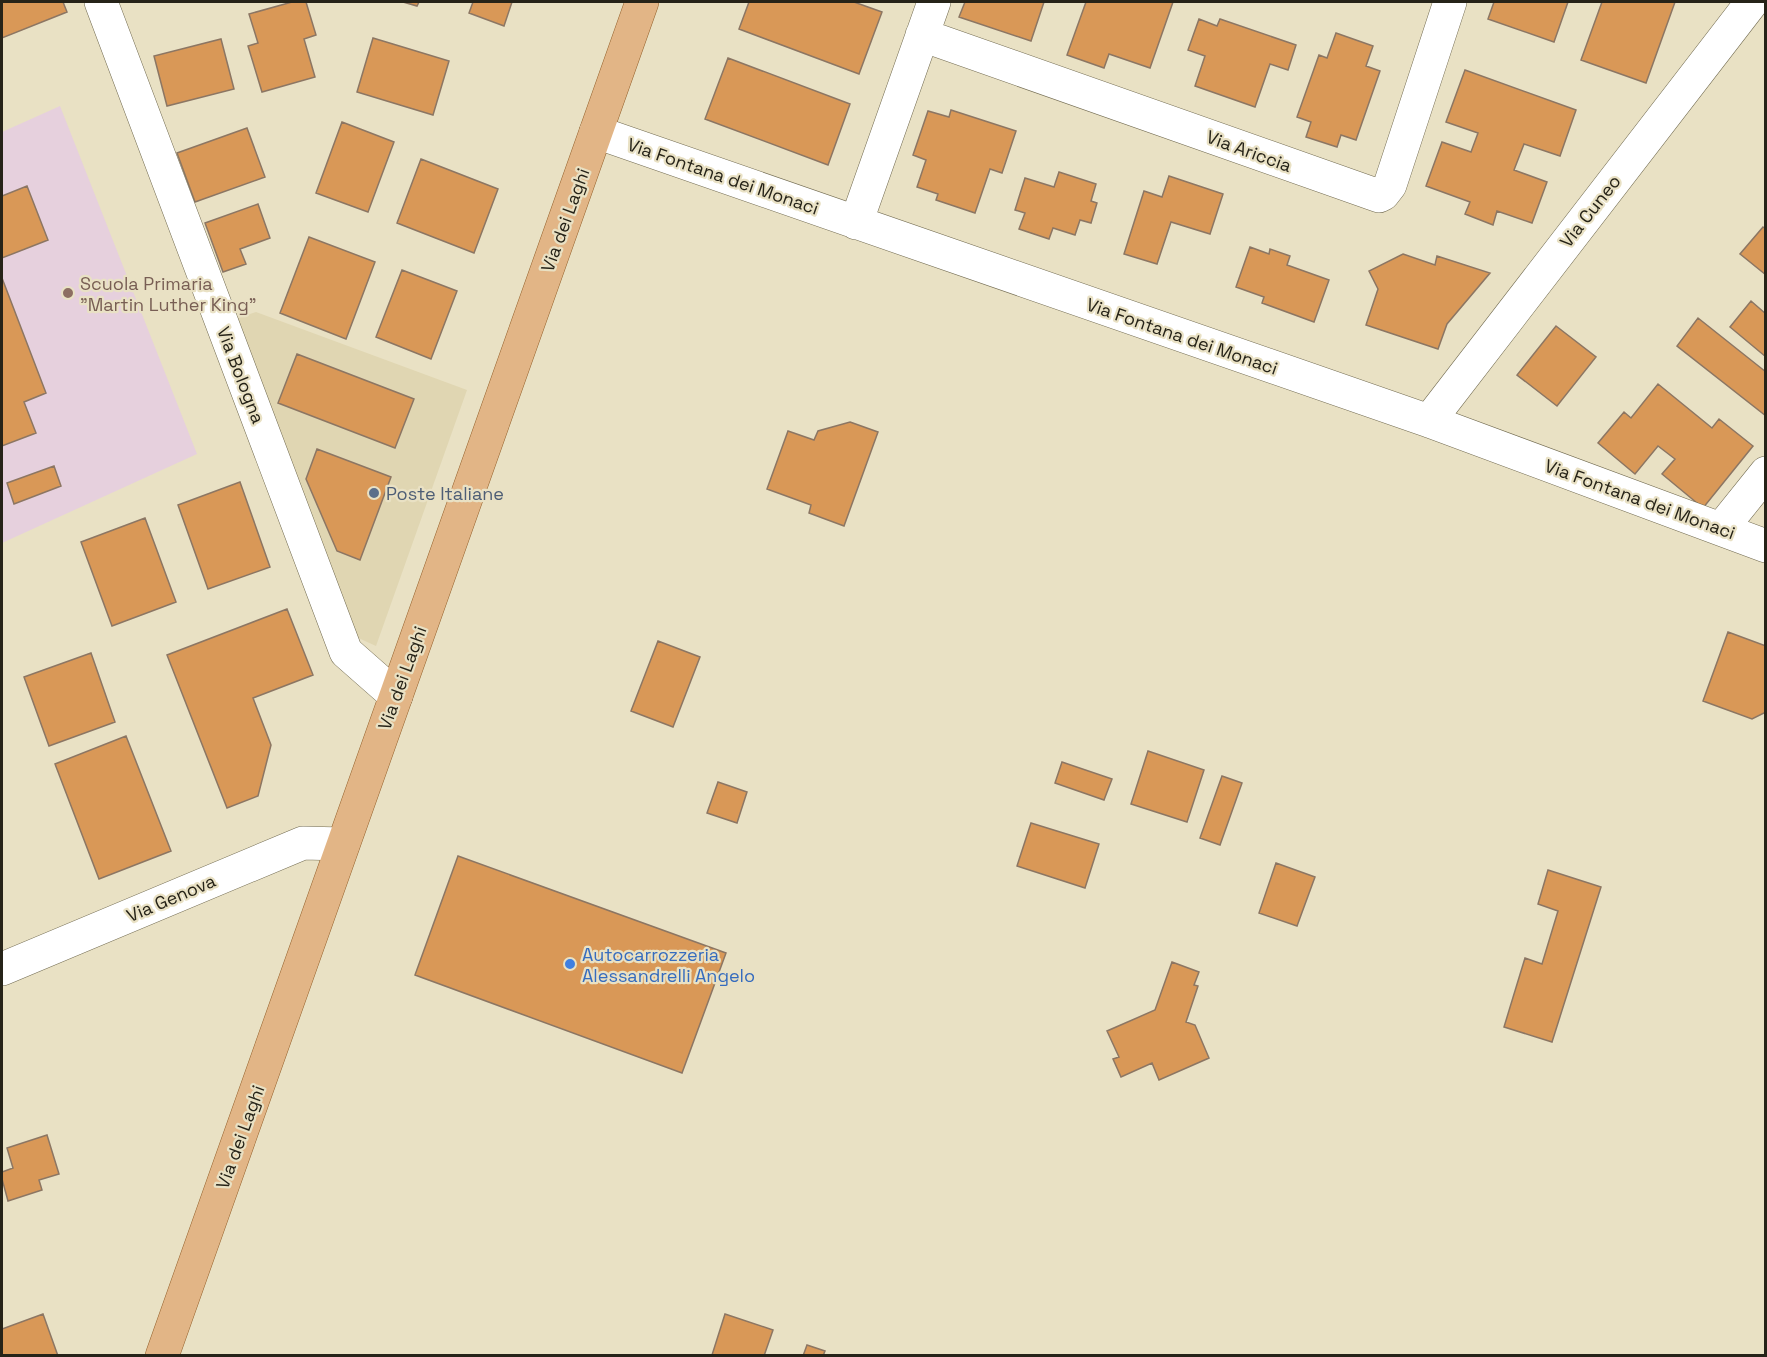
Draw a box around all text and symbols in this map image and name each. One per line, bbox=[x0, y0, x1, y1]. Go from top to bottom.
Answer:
street label: Via Ariccia bbox=[1203, 125, 1295, 177]
street label: Via Fontana dei Monaci bbox=[624, 132, 822, 220]
street label: Via dei Laghi bbox=[536, 165, 594, 275]
street label: Via Cuneo bbox=[1554, 170, 1626, 252]
place label: Scuola Primaria "Martin Luther King" bbox=[80, 272, 256, 316]
marker: Scuola Primaria "Martin Luther King" bbox=[61, 286, 75, 300]
street label: Via Fontana dei Monaci bbox=[1083, 292, 1281, 380]
street label: Via Bologna bbox=[212, 323, 270, 427]
street label: Via Fontana dei Monaci bbox=[1542, 454, 1738, 544]
place label: Poste Italiane bbox=[386, 482, 504, 505]
marker: Poste Italiane bbox=[367, 486, 381, 500]
street label: Via dei Laghi bbox=[373, 623, 431, 733]
street label: Via Genova bbox=[123, 869, 219, 927]
place label: Autocarrozzeria Alessandrelli Angelo bbox=[582, 943, 755, 987]
marker: Autocarrozzeria Alessandrelli Angelo bbox=[563, 957, 577, 971]
street label: Via dei Laghi bbox=[211, 1082, 269, 1192]

